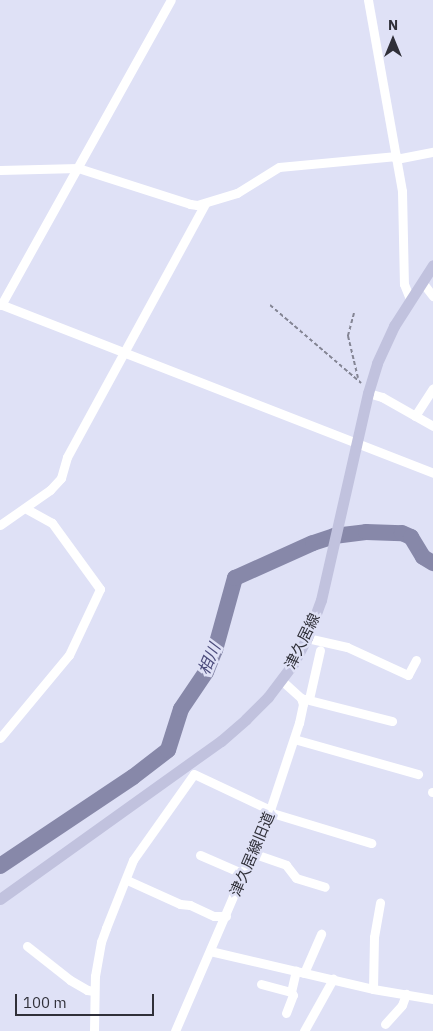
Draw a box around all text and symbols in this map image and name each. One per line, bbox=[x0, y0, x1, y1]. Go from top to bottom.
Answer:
north arrow bbox=[368, 15, 418, 65]
text: N bbox=[388, 16, 398, 34]
street label: 津久居線 bbox=[281, 610, 323, 672]
water label: 相川 bbox=[194, 641, 224, 677]
street label: 津久居線旧道 bbox=[226, 809, 278, 899]
scale bar bbox=[18, 984, 156, 1016]
text: 100 m bbox=[23, 993, 67, 1012]

